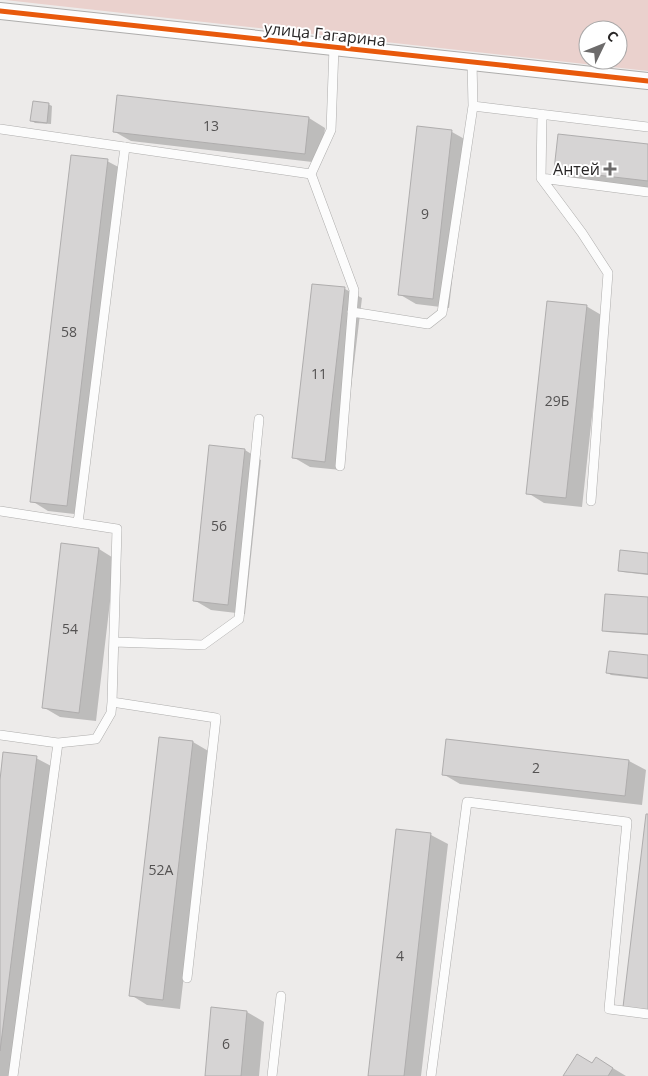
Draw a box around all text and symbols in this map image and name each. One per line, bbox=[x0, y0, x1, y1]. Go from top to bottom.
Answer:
street label: улица Гагарина bbox=[263, 17, 387, 51]
north arrow bbox=[578, 20, 628, 70]
text: С bbox=[603, 26, 623, 46]
house number: 13 bbox=[203, 116, 219, 135]
place label: Антей bbox=[553, 158, 600, 180]
marker: Антей bbox=[604, 163, 616, 175]
house number: 9 bbox=[421, 204, 429, 223]
house number: 58 bbox=[61, 322, 77, 341]
house number: 11 bbox=[311, 364, 327, 383]
house number: 29Б bbox=[545, 391, 569, 410]
house number: 56 bbox=[211, 516, 227, 535]
house number: 54 bbox=[62, 619, 78, 638]
house number: 2 bbox=[532, 758, 540, 777]
house number: 52А bbox=[149, 860, 174, 879]
house number: 4 bbox=[396, 946, 404, 965]
house number: 6 bbox=[222, 1034, 230, 1053]

